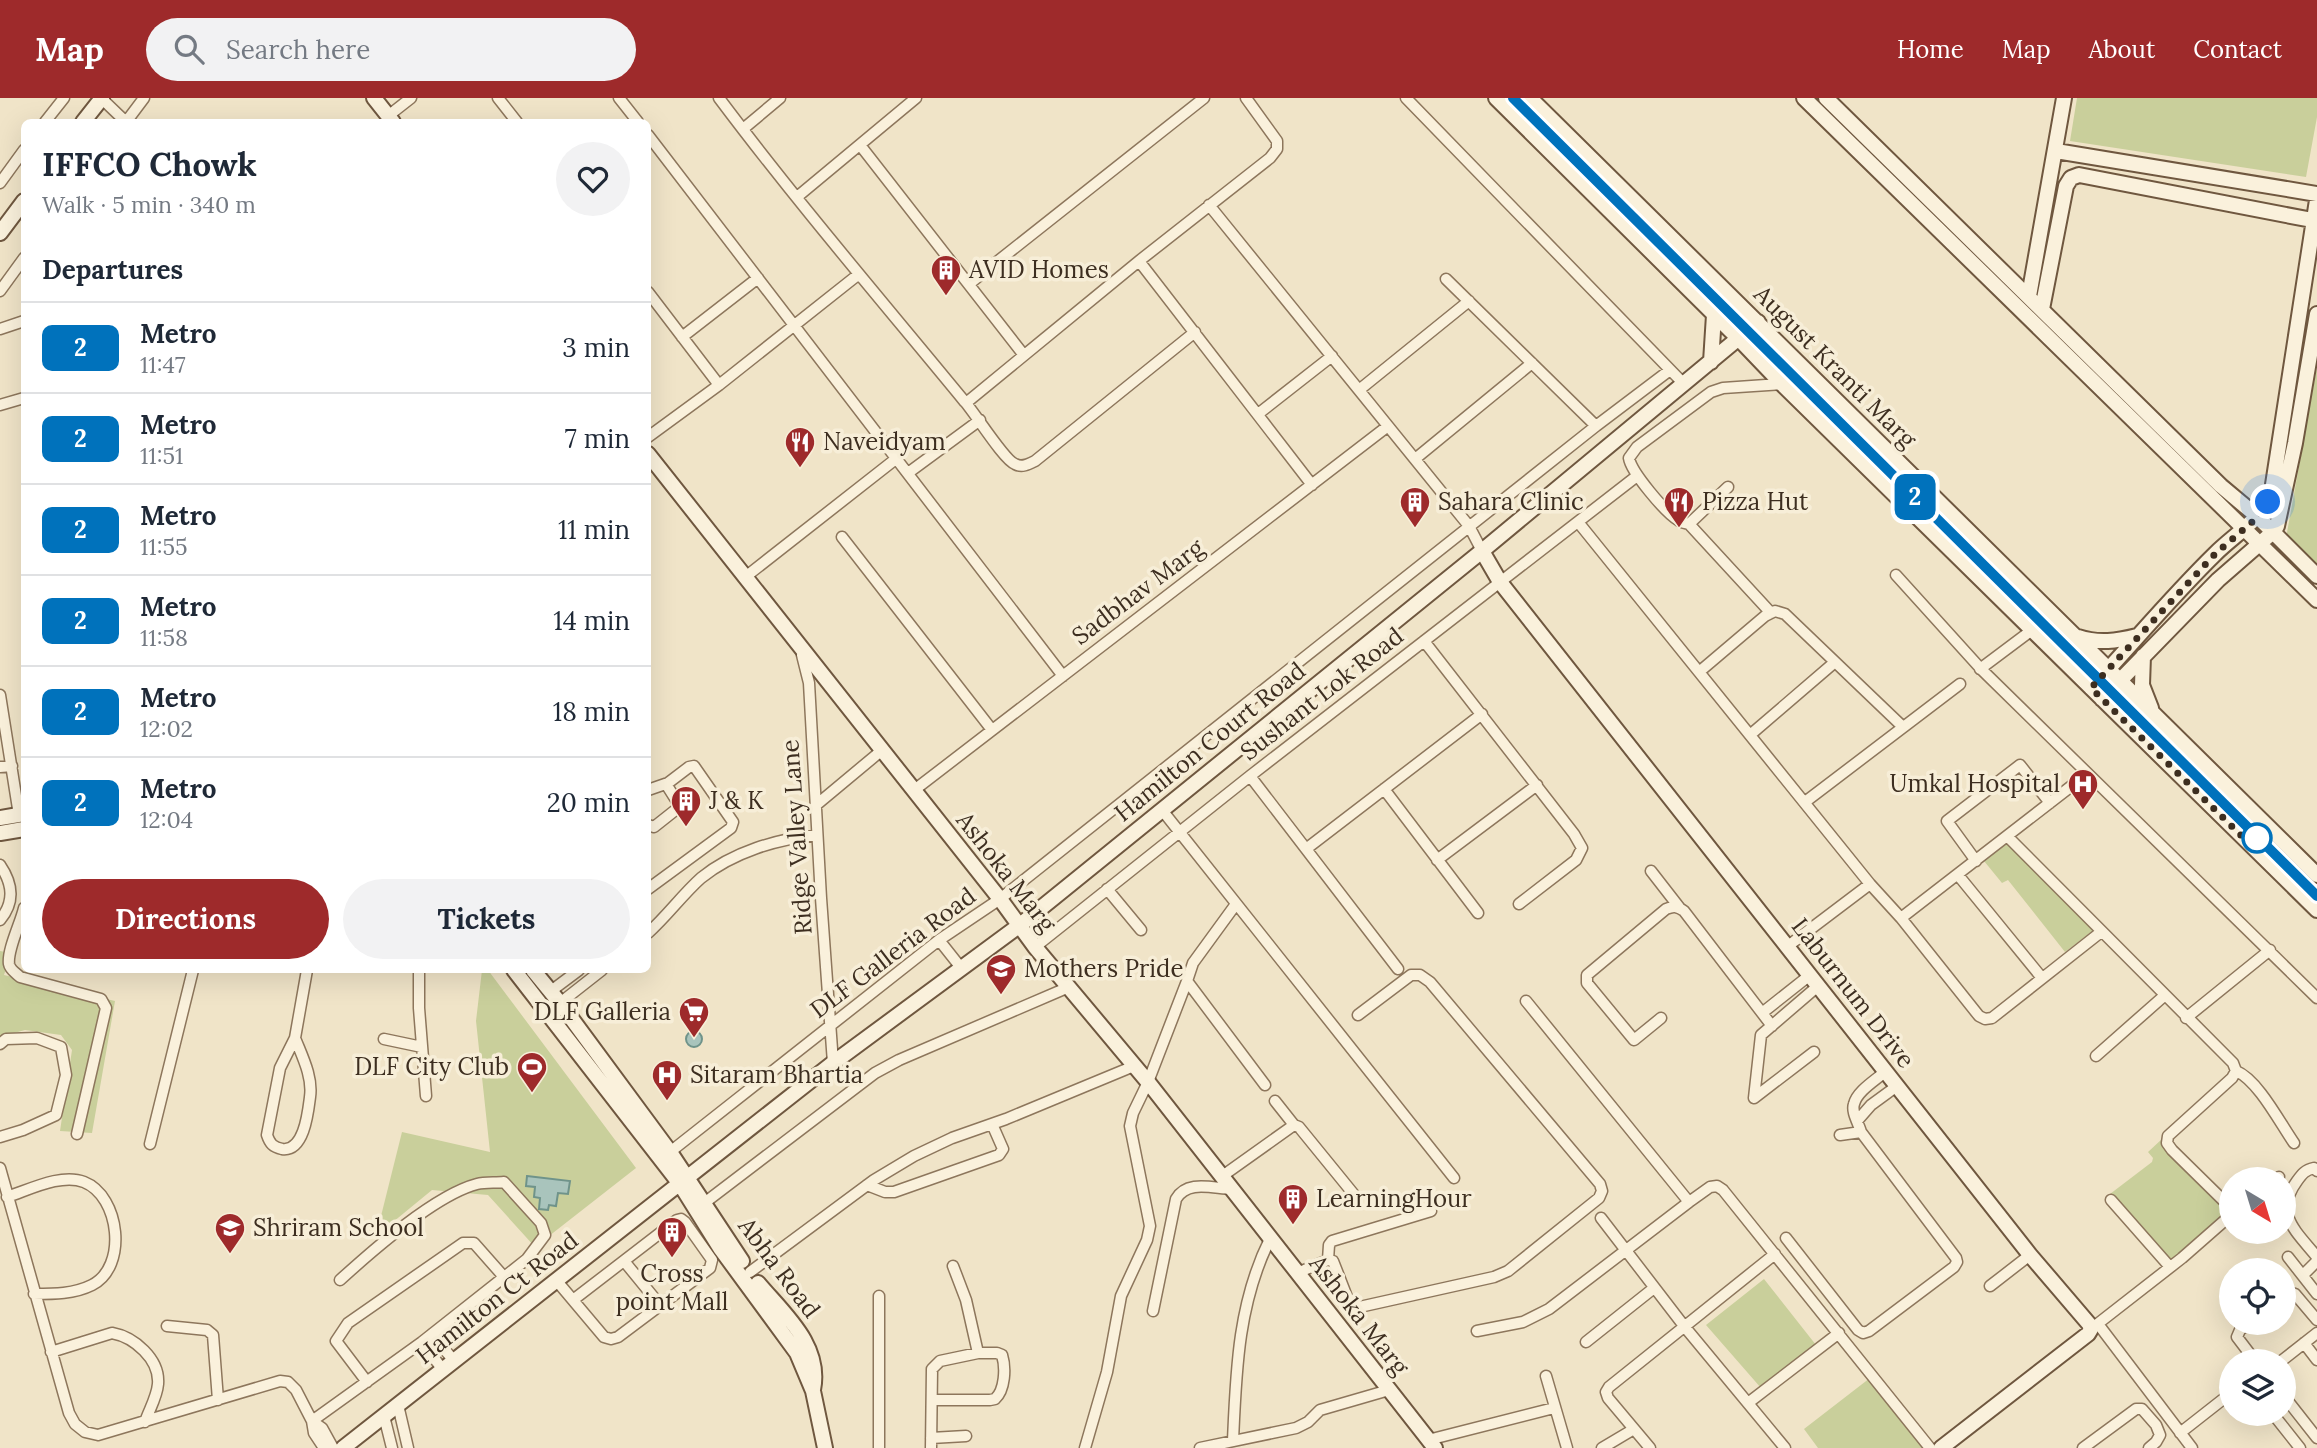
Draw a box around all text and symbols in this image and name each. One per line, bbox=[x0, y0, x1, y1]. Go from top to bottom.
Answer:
search box bbox=[146, 18, 636, 81]
text: Map bbox=[35, 28, 104, 70]
icon: search bbox=[170, 30, 208, 68]
text: Search here bbox=[226, 33, 370, 66]
text: Home bbox=[1897, 34, 1964, 65]
text: Map bbox=[2002, 34, 2051, 65]
text: About bbox=[2089, 34, 2155, 65]
text: Contact bbox=[2193, 34, 2282, 65]
button: heart bbox=[556, 142, 630, 216]
text: IFFCO Chowk bbox=[42, 143, 257, 185]
text: Walk · 5 min · 340 m bbox=[42, 190, 256, 219]
text: Departures bbox=[42, 253, 183, 286]
building icon: AVID Homes bbox=[929, 253, 963, 297]
place label: AVID Homes bbox=[968, 254, 1109, 285]
street label: August Kranti Marg bbox=[1747, 278, 1924, 455]
text: Metro bbox=[140, 317, 216, 350]
text: 3 min bbox=[562, 331, 630, 364]
text: 2 bbox=[74, 332, 87, 363]
text: 11:47 bbox=[140, 350, 186, 379]
text: Metro bbox=[140, 408, 216, 441]
text: 7 min bbox=[565, 422, 630, 455]
text: 2 bbox=[74, 423, 87, 454]
restaurant icon: Naveidyam bbox=[783, 425, 817, 469]
place label: Naveidyam bbox=[823, 426, 946, 457]
text: 11:51 bbox=[140, 441, 183, 470]
line badge: 2 bbox=[1892, 474, 1938, 520]
text: 2 bbox=[1909, 481, 1921, 512]
your location bbox=[2250, 484, 2285, 519]
building icon: Sahara Clinic bbox=[1398, 485, 1432, 529]
restaurant icon: Pizza Hut bbox=[1662, 485, 1696, 529]
place label: Sahara Clinic bbox=[1438, 486, 1584, 517]
place label: Pizza Hut bbox=[1702, 486, 1809, 517]
text: Metro bbox=[140, 499, 216, 532]
text: 11 min bbox=[558, 513, 630, 546]
text: 2 bbox=[74, 514, 87, 545]
street label: Sadbhav Marg bbox=[1066, 531, 1210, 651]
text: 11:55 bbox=[140, 532, 188, 561]
text: Metro bbox=[140, 590, 216, 623]
text: 14 min bbox=[553, 604, 630, 637]
text: 2 bbox=[74, 605, 87, 636]
street label: Sushant Lok Road bbox=[1234, 620, 1409, 767]
text: 11:58 bbox=[140, 623, 188, 652]
street label: Hamilton Court Road bbox=[1108, 655, 1311, 828]
text: Metro bbox=[140, 681, 216, 714]
text: 18 min bbox=[553, 695, 630, 728]
text: 2 bbox=[74, 696, 87, 727]
text: 12:02 bbox=[140, 714, 193, 743]
street label: Ridge Valley Lane bbox=[774, 738, 819, 936]
hospital icon: Umkal Hospital bbox=[2066, 767, 2100, 811]
place label: Umkal Hospital bbox=[1889, 768, 2060, 799]
text: Metro bbox=[140, 772, 216, 805]
building icon: J & K bbox=[669, 784, 703, 828]
place label: J & K bbox=[708, 785, 764, 816]
text: 20 min bbox=[547, 786, 630, 819]
text: 2 bbox=[74, 787, 87, 818]
text: 12:04 bbox=[140, 805, 193, 834]
street label: Ashoka Marg bbox=[949, 805, 1063, 939]
unlabelled marker bbox=[2242, 823, 2272, 853]
button: Directions bbox=[42, 879, 329, 959]
button: Tickets bbox=[343, 879, 630, 959]
street label: DLF Galleria Road bbox=[804, 880, 982, 1025]
street label: Laburnum Drive bbox=[1785, 911, 1922, 1074]
school or university icon: Mothers Pride bbox=[984, 952, 1018, 996]
place label: Mothers Pride bbox=[1024, 953, 1183, 984]
supermarket icon: DLF Galleria bbox=[677, 995, 711, 1039]
place label: DLF Galleria bbox=[534, 996, 671, 1027]
sports icon: DLF City Club bbox=[515, 1050, 549, 1094]
place label: DLF City Club bbox=[354, 1051, 509, 1082]
hospital icon: Sitaram Bhartia bbox=[650, 1058, 684, 1102]
place label: Sitaram Bhartia bbox=[690, 1059, 863, 1090]
north arrow bbox=[2219, 1167, 2296, 1244]
map controls bbox=[2219, 1167, 2296, 1426]
building icon: LearningHour bbox=[1276, 1182, 1310, 1226]
place label: LearningHour bbox=[1316, 1183, 1472, 1214]
school or university icon: Shriram School bbox=[213, 1211, 247, 1255]
street label: Abha Road bbox=[731, 1211, 827, 1324]
place label: Shriram School bbox=[253, 1212, 424, 1243]
building icon: Cross point Mall bbox=[655, 1215, 689, 1259]
street label: Hamilton Ct Road bbox=[409, 1224, 584, 1371]
street label: Ashoka Marg bbox=[1302, 1248, 1416, 1382]
place label: Cross point Mall bbox=[616, 1258, 728, 1317]
button: locate bbox=[2219, 1258, 2296, 1335]
button: layers bbox=[2219, 1349, 2296, 1426]

